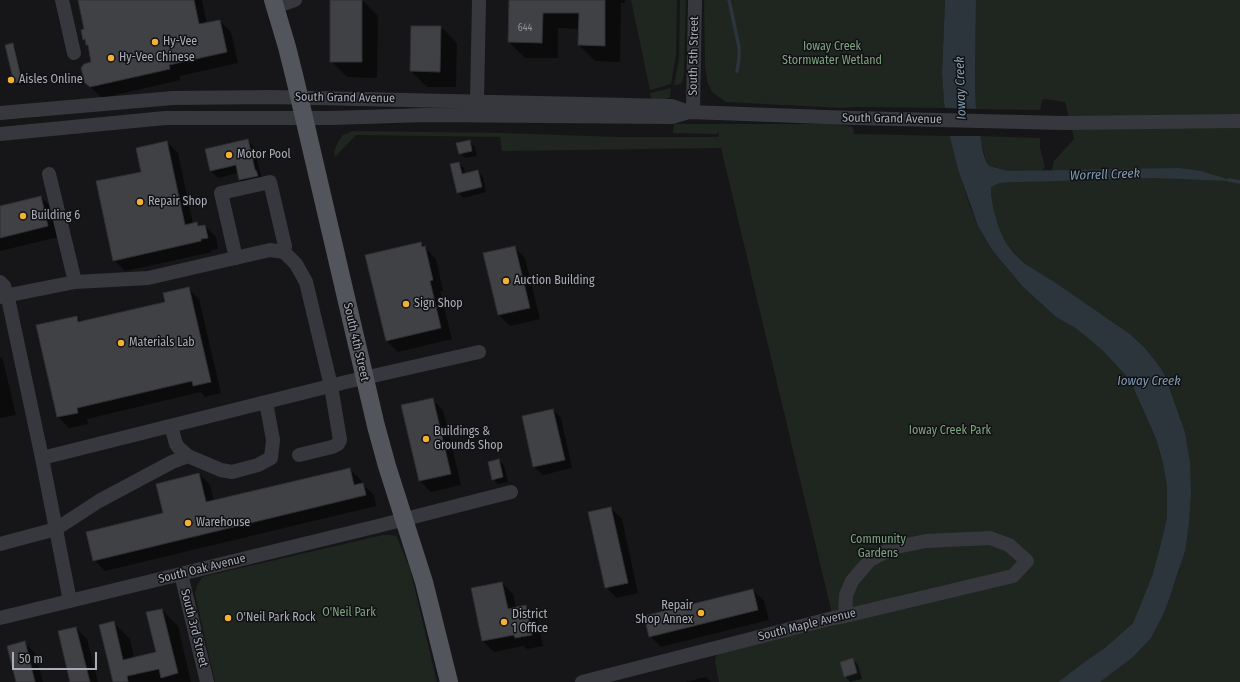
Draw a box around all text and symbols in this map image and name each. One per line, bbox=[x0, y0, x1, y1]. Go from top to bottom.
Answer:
street label: South 5th Street bbox=[686, 16, 702, 96]
house number: 644 bbox=[518, 22, 532, 34]
place label: Hy-Vee bbox=[163, 35, 197, 49]
marker: Hy-Vee bbox=[150, 37, 160, 47]
park label: Ioway Creek Stormwater Wetland bbox=[782, 40, 882, 68]
place label: Hy-Vee Chinese bbox=[119, 51, 195, 65]
marker: Hy-Vee Chinese bbox=[106, 53, 116, 63]
water label: Ioway Creek bbox=[952, 56, 970, 120]
place label: Aisles Online bbox=[19, 73, 83, 87]
marker: Aisles Online bbox=[6, 75, 16, 85]
street label: South Grand Avenue bbox=[295, 90, 395, 106]
street label: South Grand Avenue bbox=[842, 111, 942, 127]
place label: Motor Pool bbox=[237, 148, 291, 162]
marker: Motor Pool bbox=[224, 150, 234, 160]
water label: Worrell Creek bbox=[1070, 166, 1140, 184]
place label: Repair Shop bbox=[148, 195, 207, 209]
marker: Repair Shop bbox=[135, 197, 145, 207]
place label: Building 6 bbox=[31, 209, 80, 223]
marker: Building 6 bbox=[18, 211, 28, 221]
place label: Auction Building bbox=[514, 274, 595, 288]
marker: Auction Building bbox=[501, 276, 511, 286]
place label: Sign Shop bbox=[414, 297, 463, 311]
marker: Sign Shop bbox=[401, 299, 411, 309]
street label: South 4th Street bbox=[340, 301, 372, 383]
place label: Materials Lab bbox=[129, 336, 195, 350]
marker: Materials Lab bbox=[116, 338, 126, 348]
water label: Ioway Creek bbox=[1117, 373, 1181, 389]
park label: Ioway Creek Park bbox=[909, 424, 991, 438]
place label: Buildings & Grounds Shop bbox=[434, 425, 503, 453]
marker: Buildings & Grounds Shop bbox=[421, 434, 431, 444]
place label: Warehouse bbox=[196, 516, 250, 530]
marker: Warehouse bbox=[183, 518, 193, 528]
park label: Community Gardens bbox=[850, 533, 906, 561]
street label: South Oak Avenue bbox=[157, 551, 247, 587]
street label: South 3rd Street bbox=[177, 588, 211, 668]
place label: Repair Shop Annex bbox=[635, 599, 693, 627]
park label: O'Neil Park bbox=[322, 606, 376, 620]
street label: South Maple Avenue bbox=[757, 606, 857, 644]
place label: District 1 Office bbox=[512, 608, 548, 636]
marker: Repair Shop Annex bbox=[696, 608, 706, 618]
place label: O'Neil Park Rock bbox=[236, 611, 316, 625]
marker: O'Neil Park Rock bbox=[223, 613, 233, 623]
marker: District 1 Office bbox=[499, 617, 509, 627]
scale bar bbox=[14, 644, 99, 670]
text: 50 m bbox=[19, 652, 43, 666]

